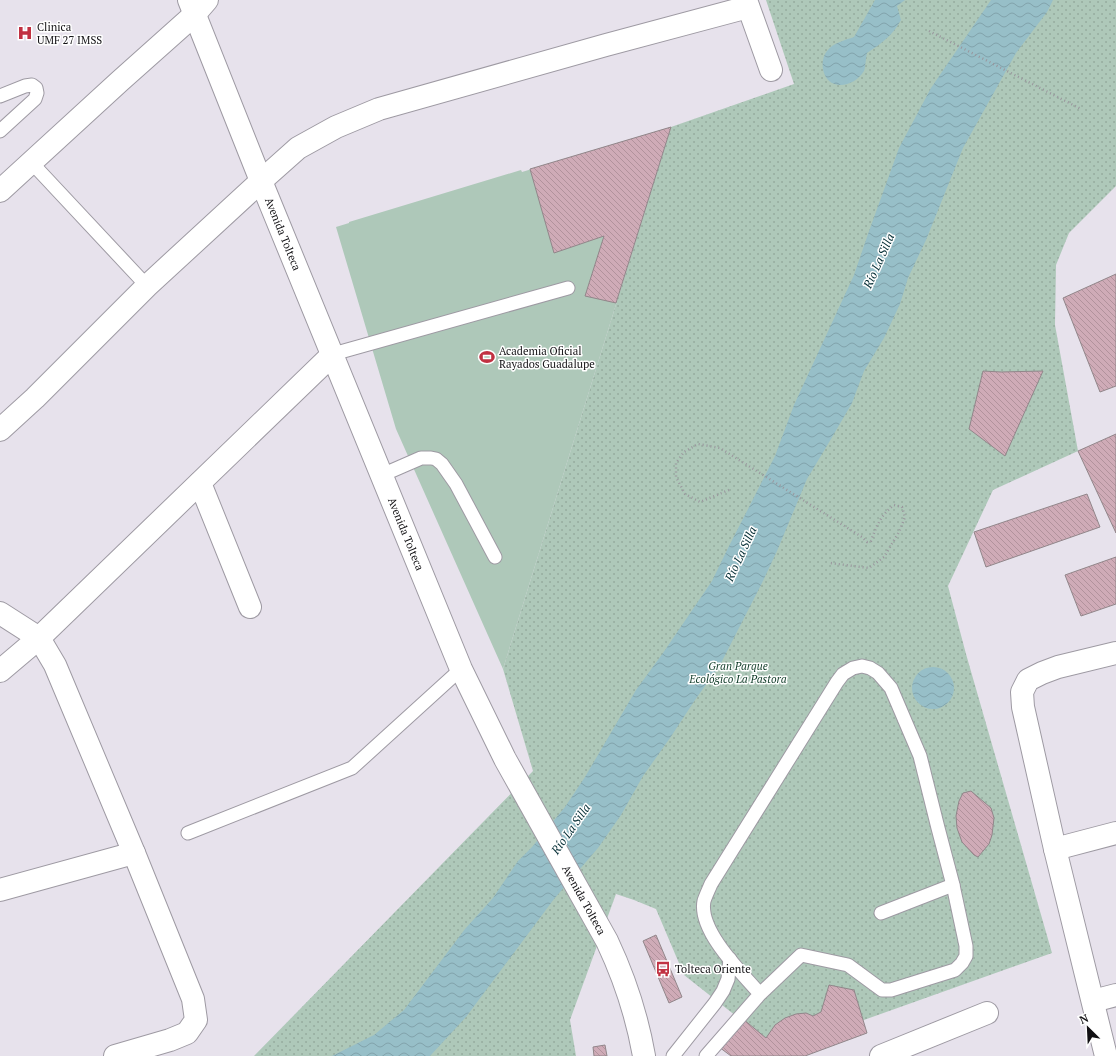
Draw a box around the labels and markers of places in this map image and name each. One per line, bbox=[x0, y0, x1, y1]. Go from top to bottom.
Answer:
place label: Clinica UMF 27 IMSS bbox=[37, 20, 102, 47]
hospital icon: Clinica UMF 27 IMSS bbox=[16, 24, 34, 42]
place label: Academia Oficial Rayados Guadalupe bbox=[499, 344, 595, 371]
sports icon: Academia Oficial Rayados Guadalupe bbox=[478, 348, 496, 366]
bus stop icon: Tolteca Oriente bbox=[654, 960, 672, 978]
place label: Tolteca Oriente bbox=[675, 962, 751, 976]

